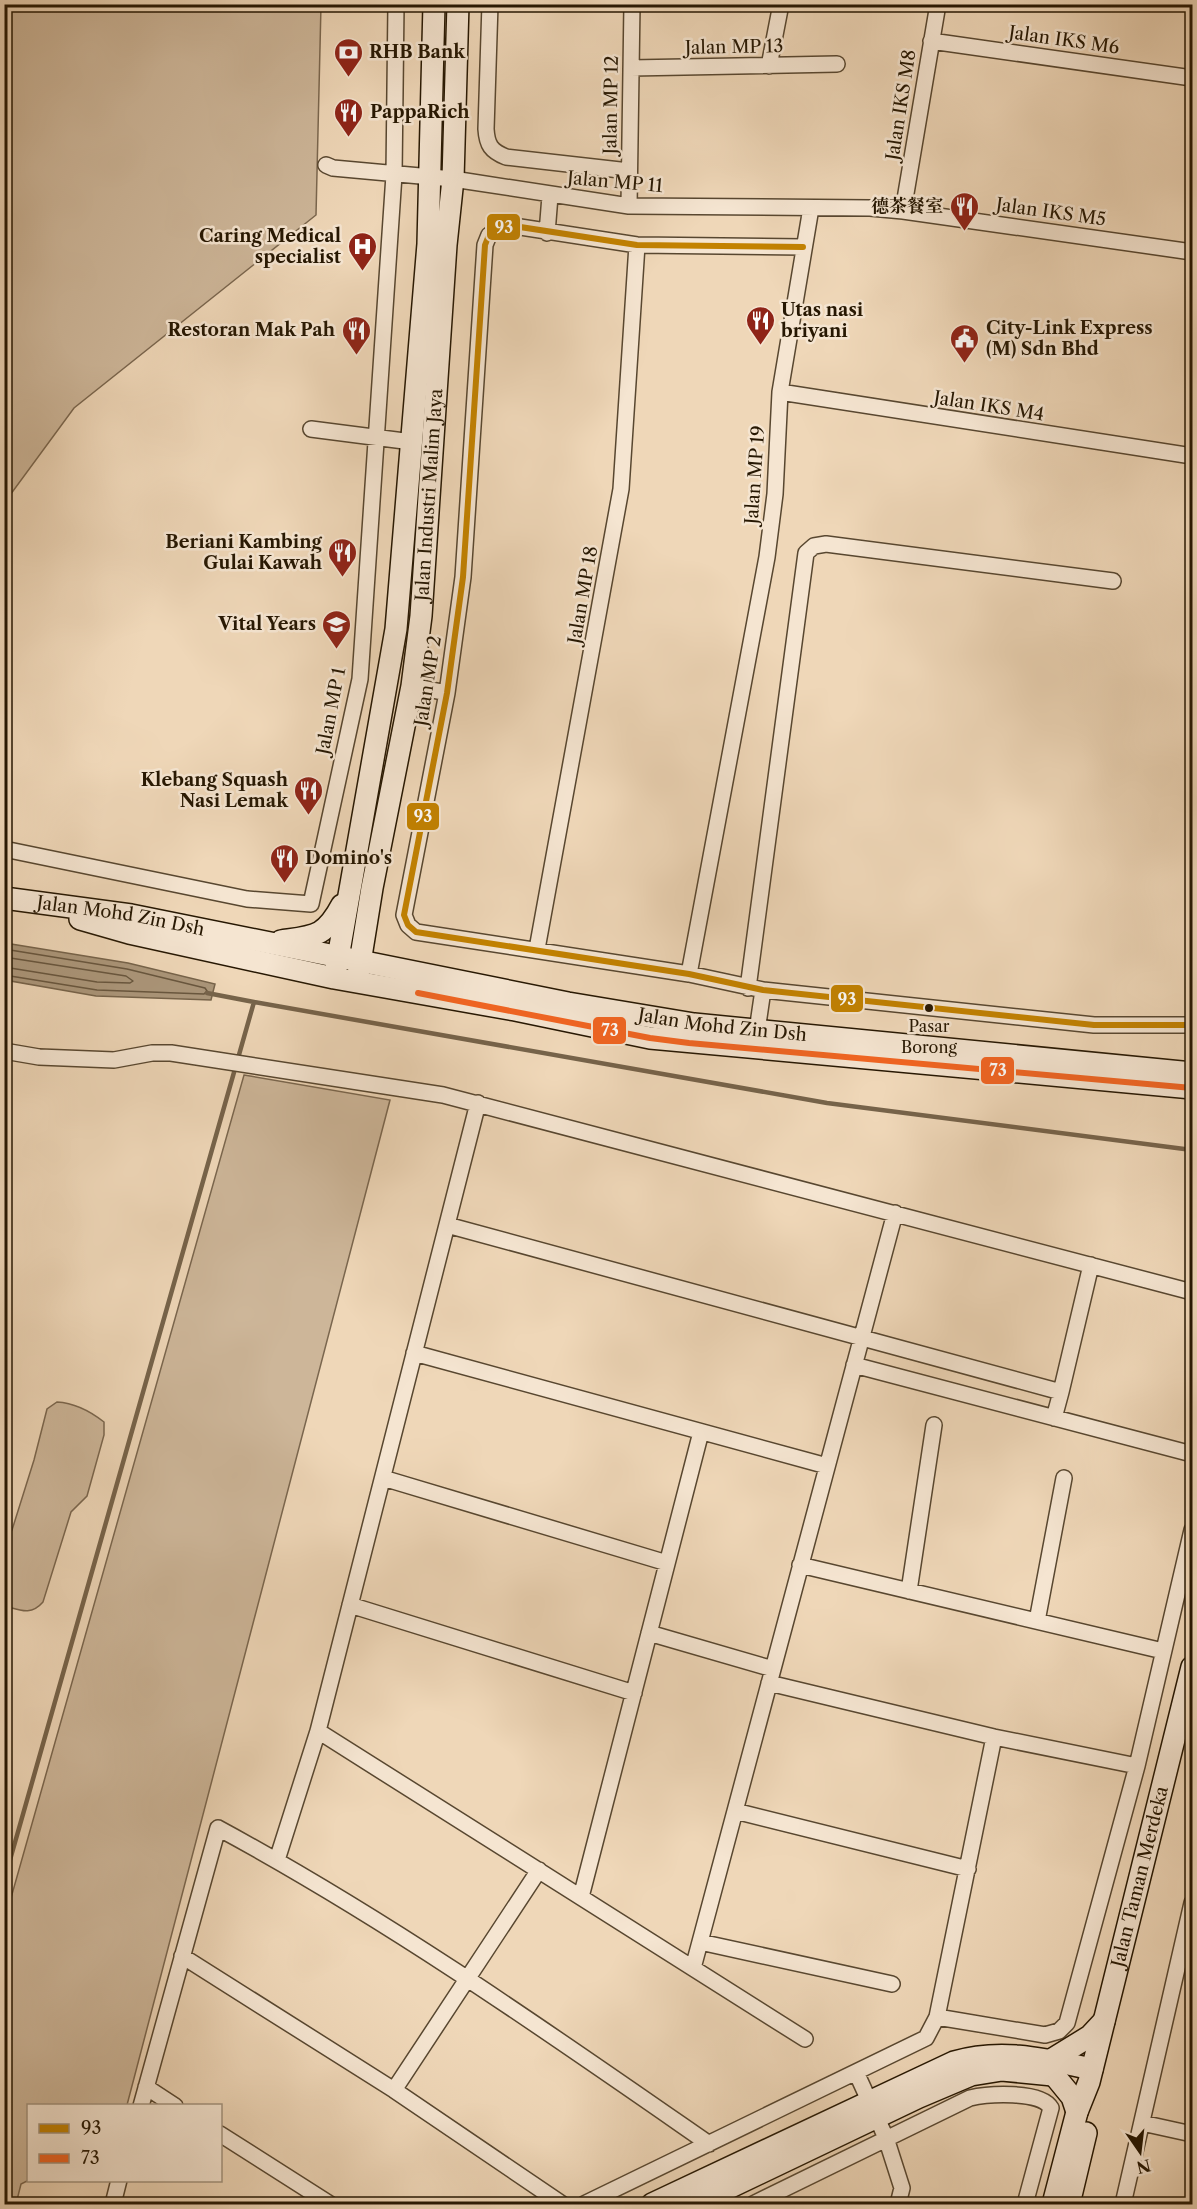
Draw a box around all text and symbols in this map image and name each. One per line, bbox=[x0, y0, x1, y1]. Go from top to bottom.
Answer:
street label: Jalan IKS M6 bbox=[1004, 21, 1121, 59]
street label: Jalan MP 13 bbox=[682, 35, 783, 59]
bank icon: RHB Bank bbox=[332, 36, 364, 78]
place label: RHB Bank bbox=[369, 41, 466, 63]
street label: Jalan IKS M8 bbox=[881, 48, 921, 165]
street label: Jalan MP 12 bbox=[599, 55, 623, 158]
restaurant icon: PappaRich bbox=[333, 96, 365, 138]
place label: PappaRich bbox=[370, 101, 470, 123]
street label: Jalan MP 11 bbox=[563, 167, 664, 197]
restaurant icon: 德茶餐室 bbox=[948, 190, 980, 232]
street label: Jalan IKS M5 bbox=[992, 193, 1107, 231]
place label: 德茶餐室 bbox=[871, 195, 943, 217]
line badge: 93 bbox=[486, 213, 521, 241]
text: 93 bbox=[495, 217, 513, 237]
place label: Caring Medical specialist bbox=[199, 225, 342, 268]
hospital icon: Caring Medical specialist bbox=[346, 230, 378, 272]
place label: Utas nasi briyani bbox=[780, 299, 864, 342]
restaurant icon: Utas nasi briyani bbox=[744, 304, 776, 346]
restaurant icon: Restoran Mak Pah bbox=[340, 314, 372, 356]
place label: City-Link Express (M) Sdn Bhd bbox=[986, 317, 1153, 360]
place label: Restoran Mak Pah bbox=[168, 319, 336, 341]
public building icon: City-Link Express (M) Sdn Bhd bbox=[949, 322, 981, 364]
street label: Jalan IKS M4 bbox=[929, 386, 1046, 426]
street label: Jalan Industri Malim Jaya bbox=[411, 387, 447, 605]
street label: Jalan MP 19 bbox=[740, 425, 769, 528]
place label: Beriani Kambing Gulai Kawah bbox=[165, 531, 323, 574]
restaurant icon: Beriani Kambing Gulai Kawah bbox=[327, 536, 359, 578]
street label: Jalan MP 18 bbox=[563, 544, 602, 649]
school or university icon: Vital Years bbox=[321, 608, 353, 650]
place label: Vital Years bbox=[217, 613, 316, 635]
street label: Jalan MP 2 bbox=[410, 634, 446, 731]
street label: Jalan MP 1 bbox=[311, 665, 350, 759]
place label: Klebang Squash Nasi Lemak bbox=[141, 769, 289, 812]
restaurant icon: Klebang Squash Nasi Lemak bbox=[293, 774, 325, 816]
line badge: 93 bbox=[406, 802, 440, 831]
text: 93 bbox=[414, 806, 432, 826]
restaurant icon: Domino's bbox=[268, 842, 300, 884]
place label: Domino's bbox=[305, 847, 392, 869]
street label: Jalan Mohd Zin Dsh bbox=[32, 891, 207, 941]
line badge: 93 bbox=[830, 984, 864, 1013]
text: 93 bbox=[838, 989, 856, 1009]
marker: Pasar Borong bbox=[923, 1002, 935, 1014]
street label: Jalan Mohd Zin Dsh bbox=[633, 1003, 808, 1046]
line badge: 73 bbox=[592, 1016, 627, 1045]
place label: Pasar Borong bbox=[901, 1016, 957, 1057]
text: 73 bbox=[601, 1020, 619, 1040]
line badge: 73 bbox=[980, 1056, 1015, 1085]
text: 73 bbox=[989, 1060, 1007, 1080]
street label: Jalan Taman Merdeka bbox=[1106, 1783, 1173, 1972]
legend bbox=[27, 2104, 222, 2182]
text: 93 bbox=[81, 2117, 101, 2139]
north arrow bbox=[1110, 2122, 1170, 2182]
text: 73 bbox=[81, 2147, 100, 2169]
text: N bbox=[1134, 2155, 1153, 2178]

